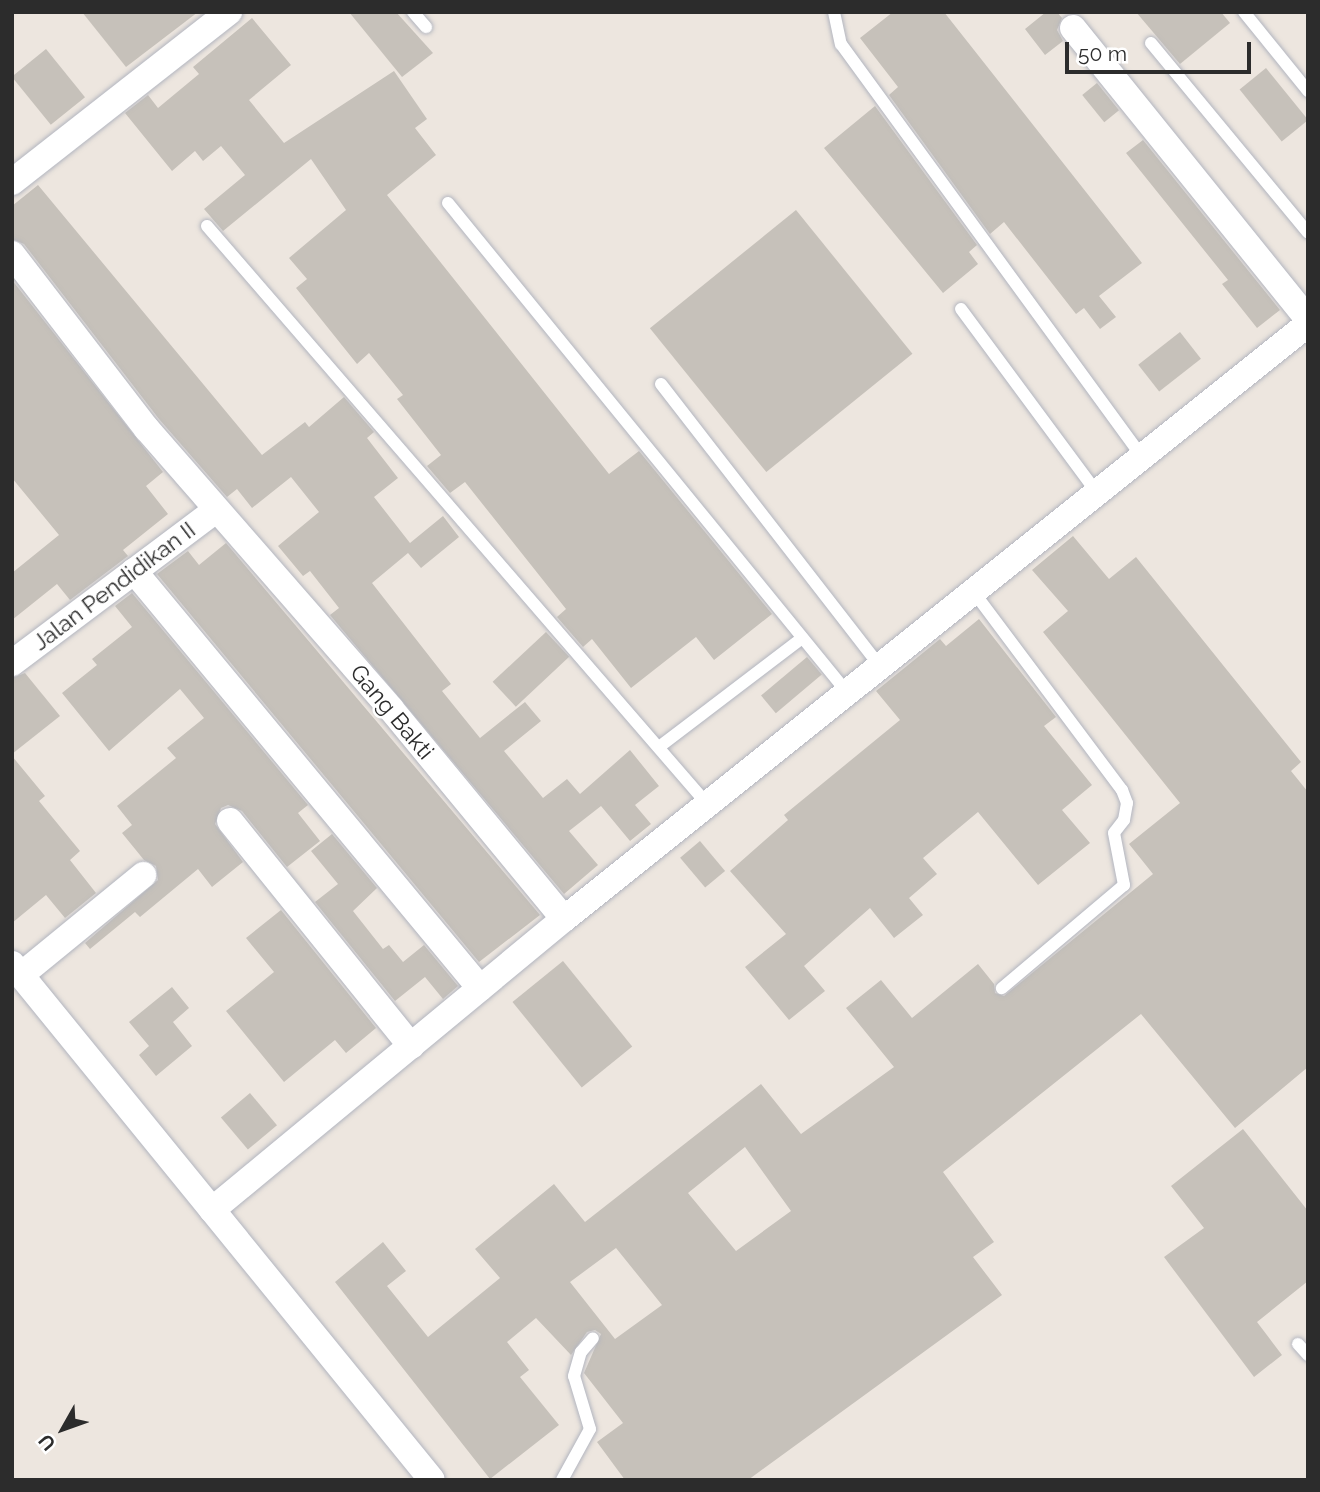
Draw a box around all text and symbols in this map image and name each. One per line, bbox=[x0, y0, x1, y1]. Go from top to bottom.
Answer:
scale bar bbox=[1068, 28, 1254, 72]
text: 50 m bbox=[1078, 41, 1127, 66]
street label: Jalan Pendidikan II bbox=[27, 516, 201, 656]
street label: Gang Bakti bbox=[344, 659, 440, 765]
north arrow bbox=[28, 1394, 98, 1464]
text: U bbox=[34, 1430, 60, 1455]

